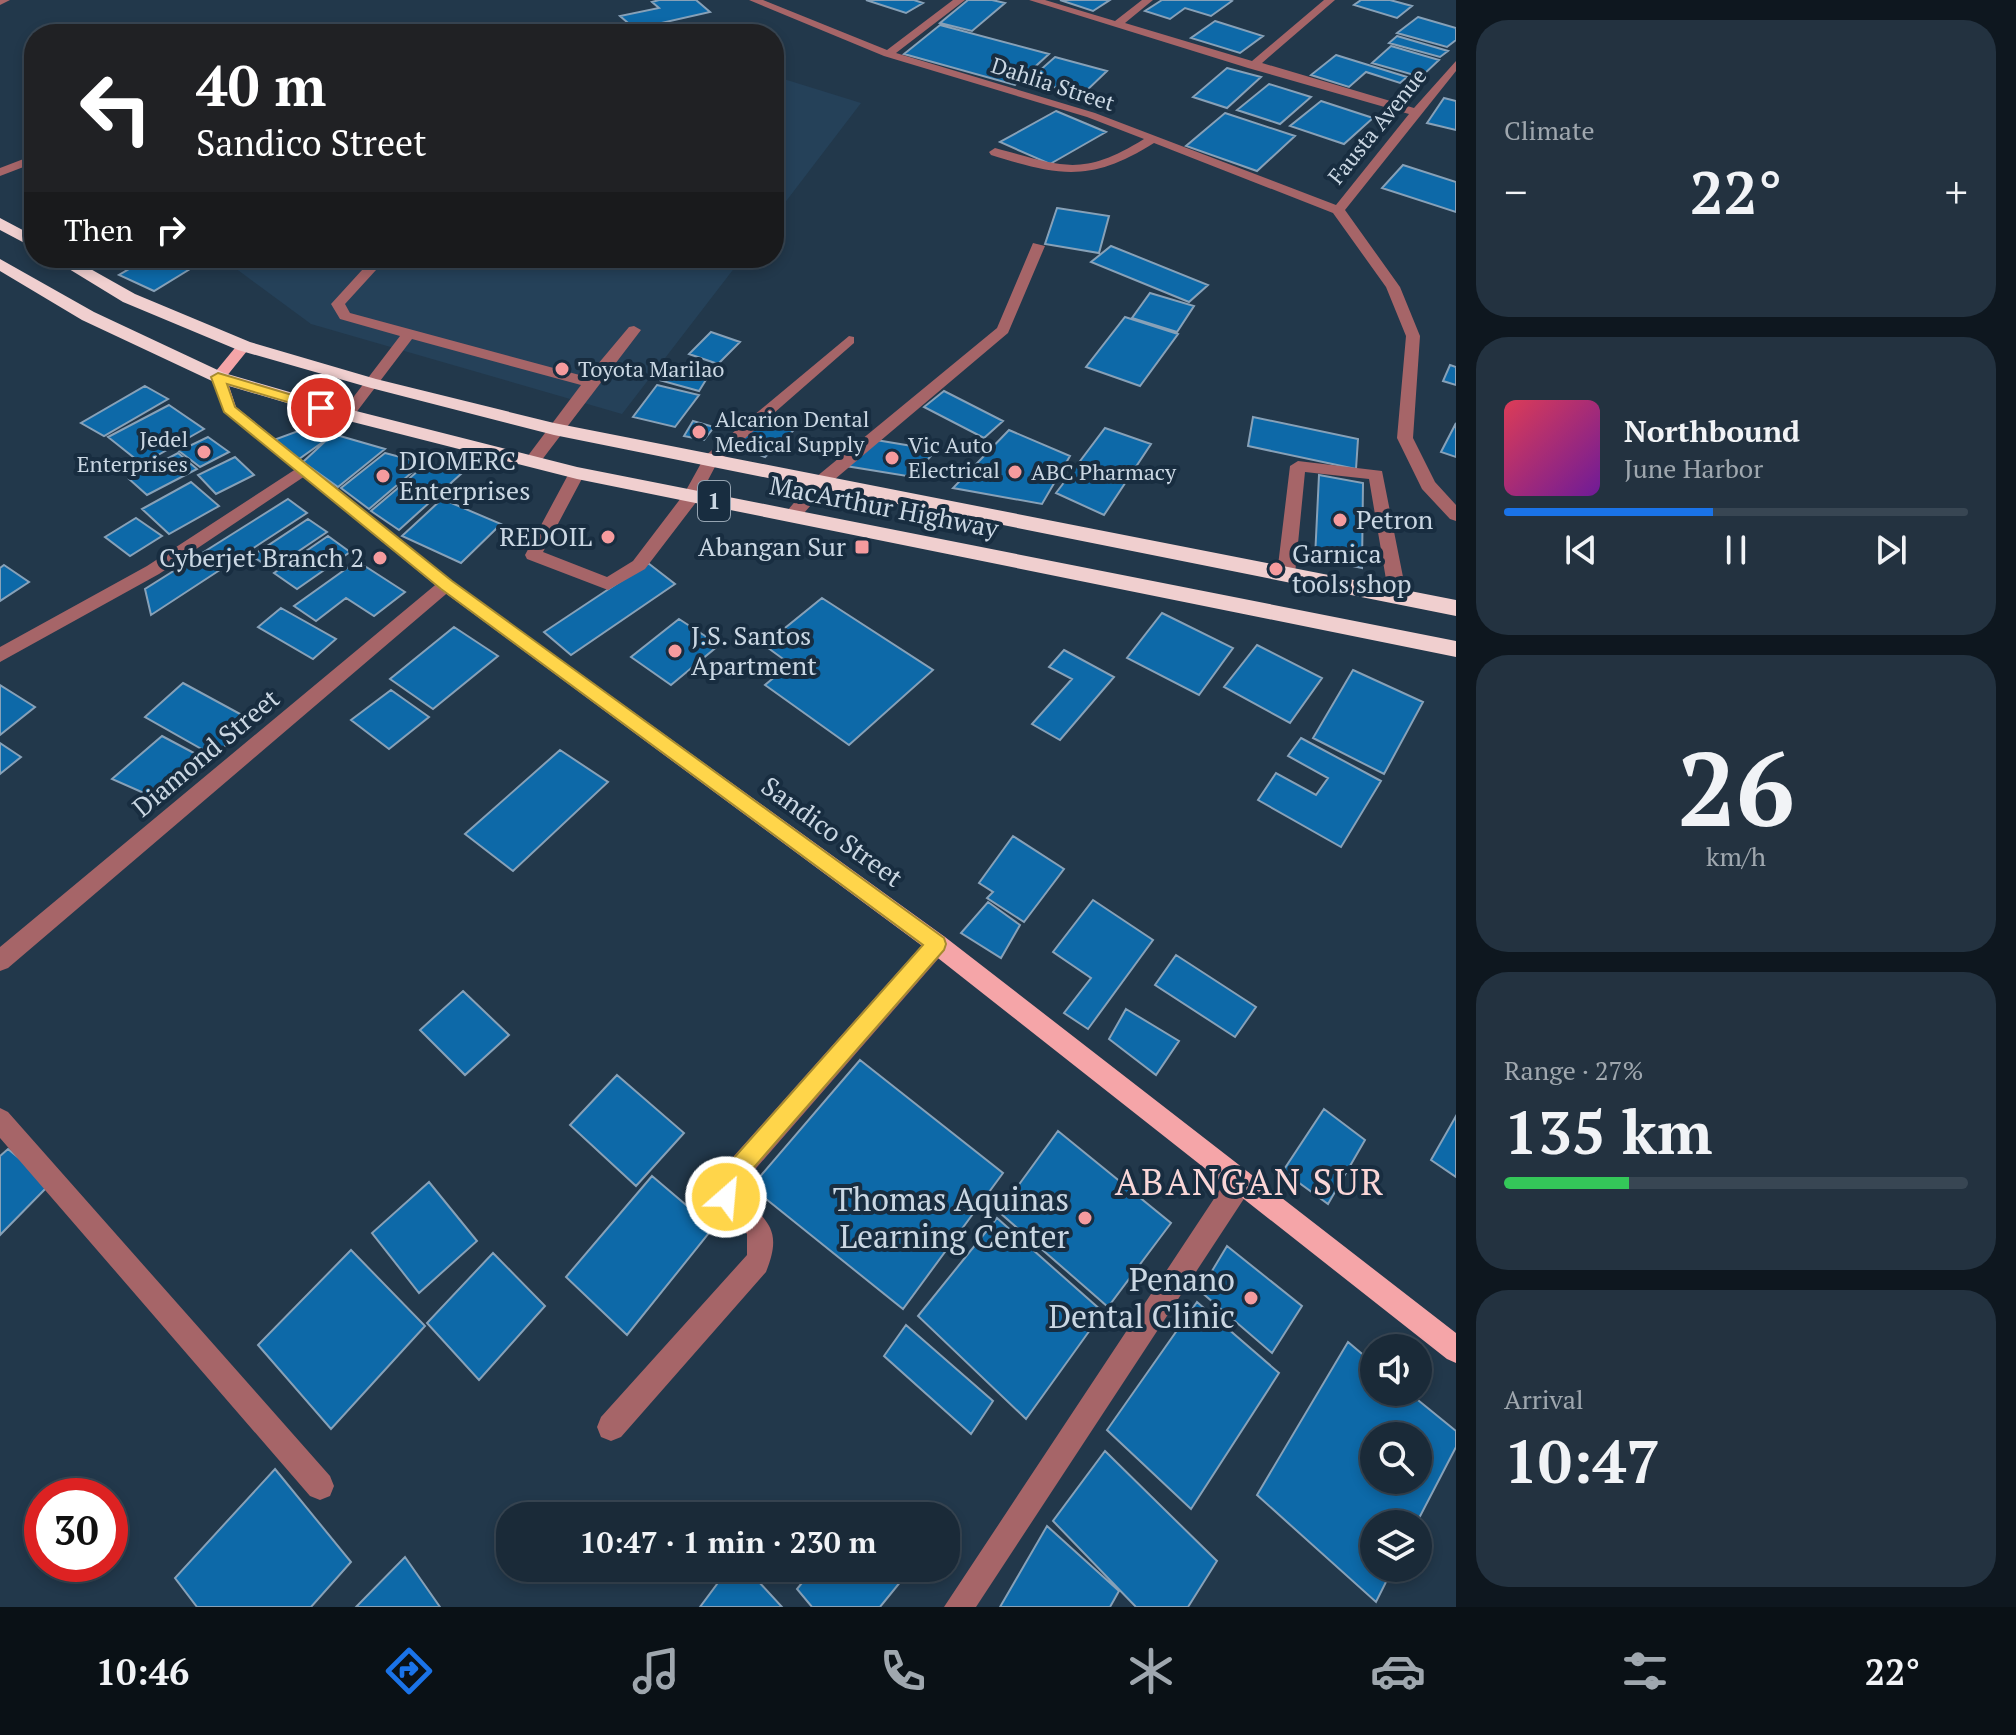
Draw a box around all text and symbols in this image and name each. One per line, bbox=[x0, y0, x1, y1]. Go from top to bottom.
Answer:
text: 40 m bbox=[196, 48, 326, 122]
street label: Dahlia Street bbox=[988, 50, 1119, 117]
icon: left bbox=[64, 56, 168, 160]
street label: Fausta Avenue bbox=[1321, 62, 1432, 190]
text: Climate bbox=[1504, 113, 1595, 147]
text: Sandico Street bbox=[196, 119, 427, 166]
text: 22° bbox=[1690, 152, 1782, 231]
text: − bbox=[1504, 162, 1527, 221]
text: + bbox=[1945, 162, 1968, 221]
icon: right bbox=[149, 208, 193, 252]
text: Then bbox=[64, 210, 133, 250]
place label: Toyota Marilao bbox=[578, 354, 724, 383]
marker: Toyota Marilao bbox=[553, 360, 571, 378]
pin bbox=[287, 374, 355, 442]
icon: arrive bbox=[299, 386, 343, 430]
place label: Alcarion Dental Medical Supply bbox=[715, 404, 869, 458]
text: Northbound bbox=[1624, 411, 1800, 451]
marker: Alcarion Dental Medical Supply bbox=[690, 423, 708, 441]
place label: Jedel Enterprises bbox=[77, 424, 188, 478]
place label: Vic Auto Electrical bbox=[908, 430, 1000, 484]
marker: Jedel Enterprises bbox=[195, 443, 213, 461]
place label: DIOMERC Enterprises bbox=[399, 443, 530, 507]
marker: Vic Auto Electrical bbox=[883, 449, 901, 467]
text: June Harbor bbox=[1624, 451, 1763, 485]
place label: ABC Pharmacy bbox=[1031, 457, 1177, 486]
marker: ABC Pharmacy bbox=[1006, 463, 1024, 481]
marker: DIOMERC Enterprises bbox=[374, 467, 392, 485]
street label: MacArthur Highway bbox=[767, 467, 1002, 545]
road number: 1 bbox=[698, 481, 730, 521]
place label: Petron bbox=[1356, 502, 1433, 536]
marker: Petron bbox=[1331, 511, 1349, 529]
place label: REDOIL bbox=[499, 519, 592, 553]
marker: REDOIL bbox=[599, 528, 617, 546]
icon: previous bbox=[1559, 528, 1603, 572]
icon: pause bbox=[1714, 528, 1758, 572]
icon: next bbox=[1869, 528, 1913, 572]
place label: Abangan Sur bbox=[698, 529, 846, 563]
place label: Garnica tools shop bbox=[1292, 536, 1411, 600]
marker: Abangan Sur bbox=[853, 538, 871, 556]
place label: Cyberjet Branch 2 bbox=[159, 540, 364, 574]
marker: Cyberjet Branch 2 bbox=[371, 549, 389, 567]
marker: Garnica tools shop bbox=[1267, 560, 1285, 578]
place label: J.S. Santos Apartment bbox=[691, 618, 817, 682]
marker: J.S. Santos Apartment bbox=[666, 642, 684, 660]
street label: Diamond Street bbox=[125, 681, 286, 824]
text: 26 bbox=[1677, 718, 1795, 856]
street label: Sandico Street bbox=[755, 769, 910, 894]
text: km/h bbox=[1706, 839, 1766, 873]
text: Range · 27% bbox=[1504, 1053, 1643, 1087]
text: 135 km bbox=[1504, 1092, 1712, 1171]
position arrow bbox=[684, 1155, 768, 1239]
district label: ABANGAN SUR bbox=[1115, 1158, 1385, 1205]
place label: Thomas Aquinas Learning Center bbox=[833, 1178, 1070, 1257]
marker: Thomas Aquinas Learning Center bbox=[1076, 1209, 1094, 1227]
place label: Penano Dental Clinic bbox=[1048, 1258, 1235, 1337]
marker: Penano Dental Clinic bbox=[1242, 1289, 1260, 1307]
map controls bbox=[1360, 1334, 1432, 1582]
button: sound bbox=[1360, 1334, 1432, 1406]
text: Arrival bbox=[1504, 1382, 1584, 1416]
text: 10:47 bbox=[1504, 1421, 1660, 1500]
button: search bbox=[1360, 1422, 1432, 1494]
speed limit sign: 30 bbox=[24, 1478, 128, 1582]
button: layers bbox=[1360, 1510, 1432, 1582]
text: 10:47 · 1 min · 230 m bbox=[580, 1522, 876, 1562]
icon: directions bbox=[381, 1643, 437, 1699]
icon: music bbox=[628, 1643, 684, 1699]
icon: phone bbox=[875, 1643, 931, 1699]
icon: climate bbox=[1123, 1643, 1179, 1699]
icon: car bbox=[1370, 1643, 1426, 1699]
icon: filters bbox=[1617, 1643, 1673, 1699]
text: 10:46 bbox=[96, 1648, 189, 1695]
text: 22° bbox=[1865, 1648, 1920, 1695]

